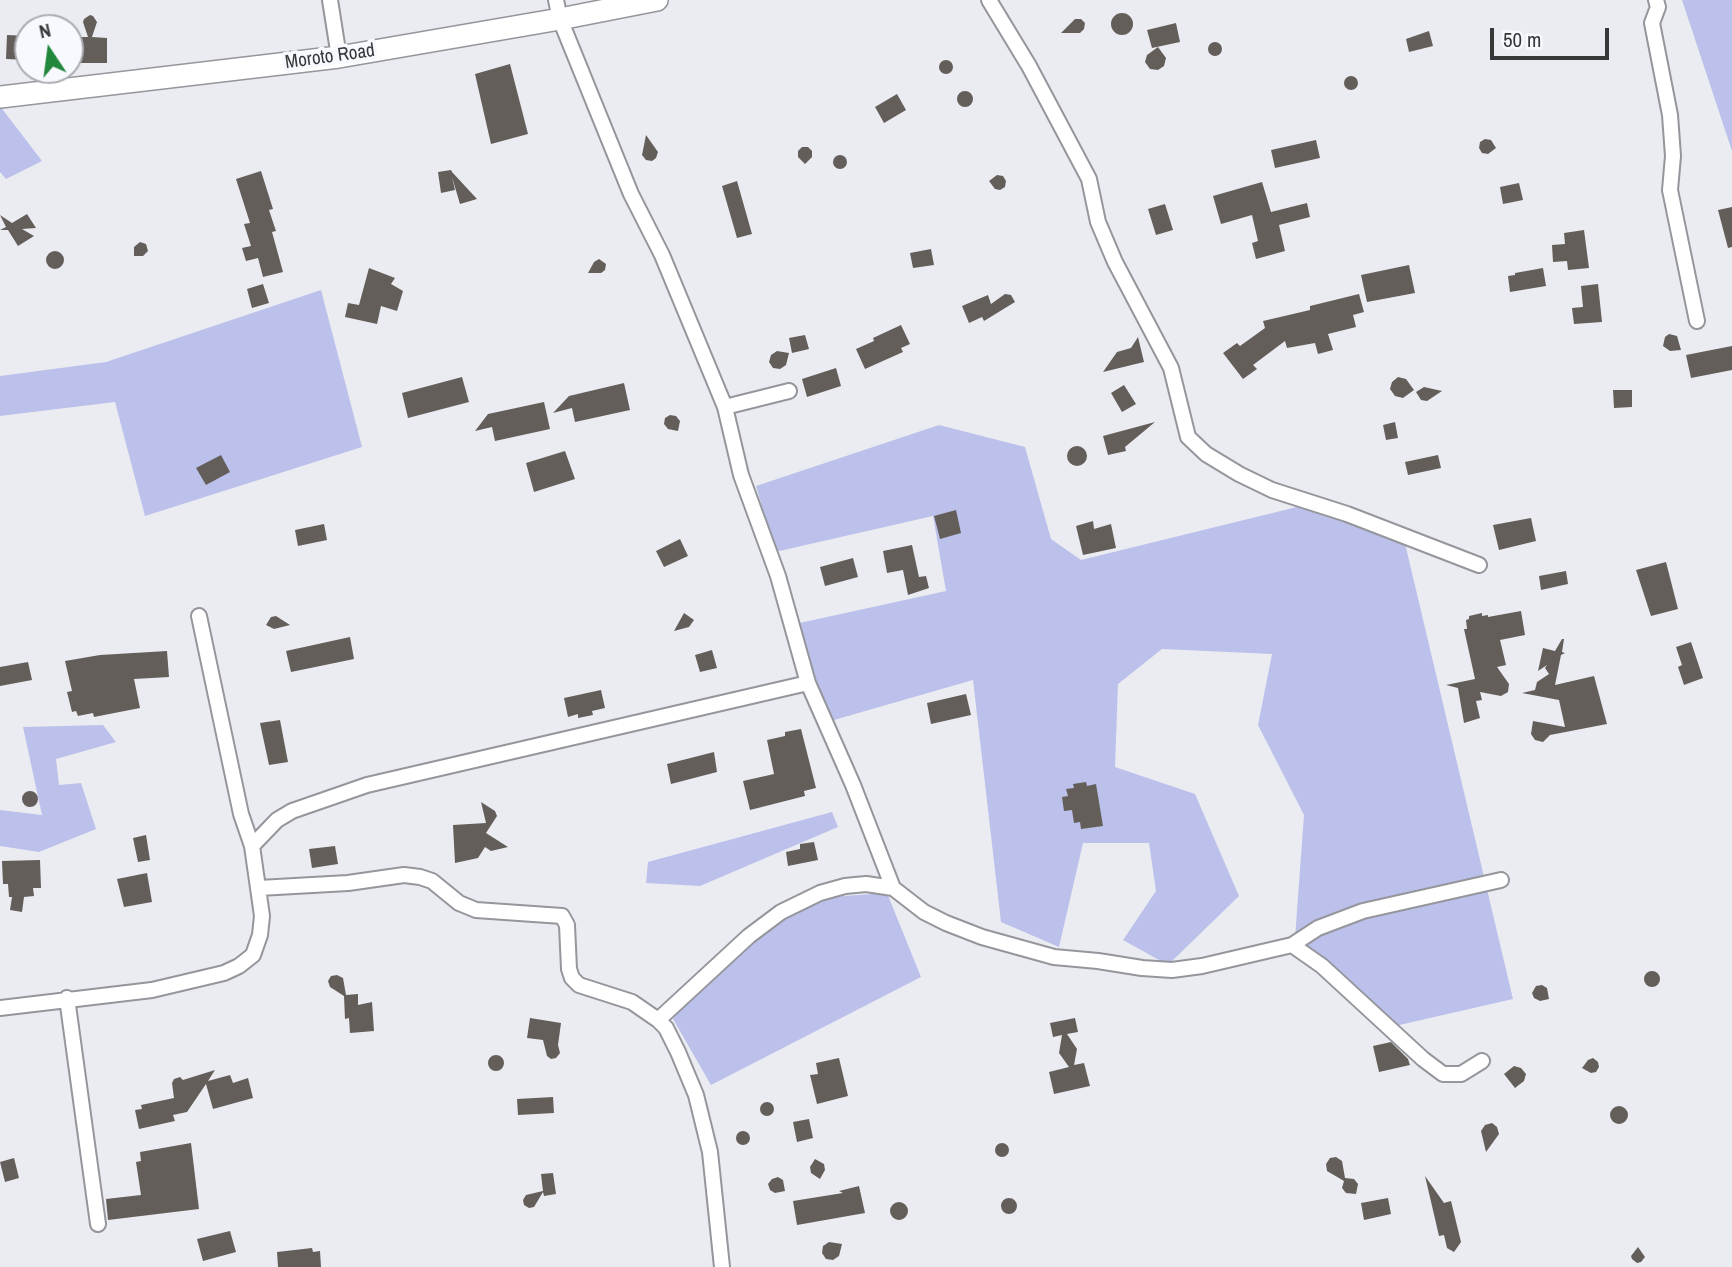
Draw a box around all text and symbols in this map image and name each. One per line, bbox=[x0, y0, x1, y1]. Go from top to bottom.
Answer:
north arrow bbox=[14, 14, 84, 84]
scale bar bbox=[1494, 14, 1613, 58]
text: N bbox=[36, 17, 53, 44]
text: 50 m bbox=[1503, 25, 1541, 54]
street label: Moroto Road bbox=[284, 39, 376, 75]

